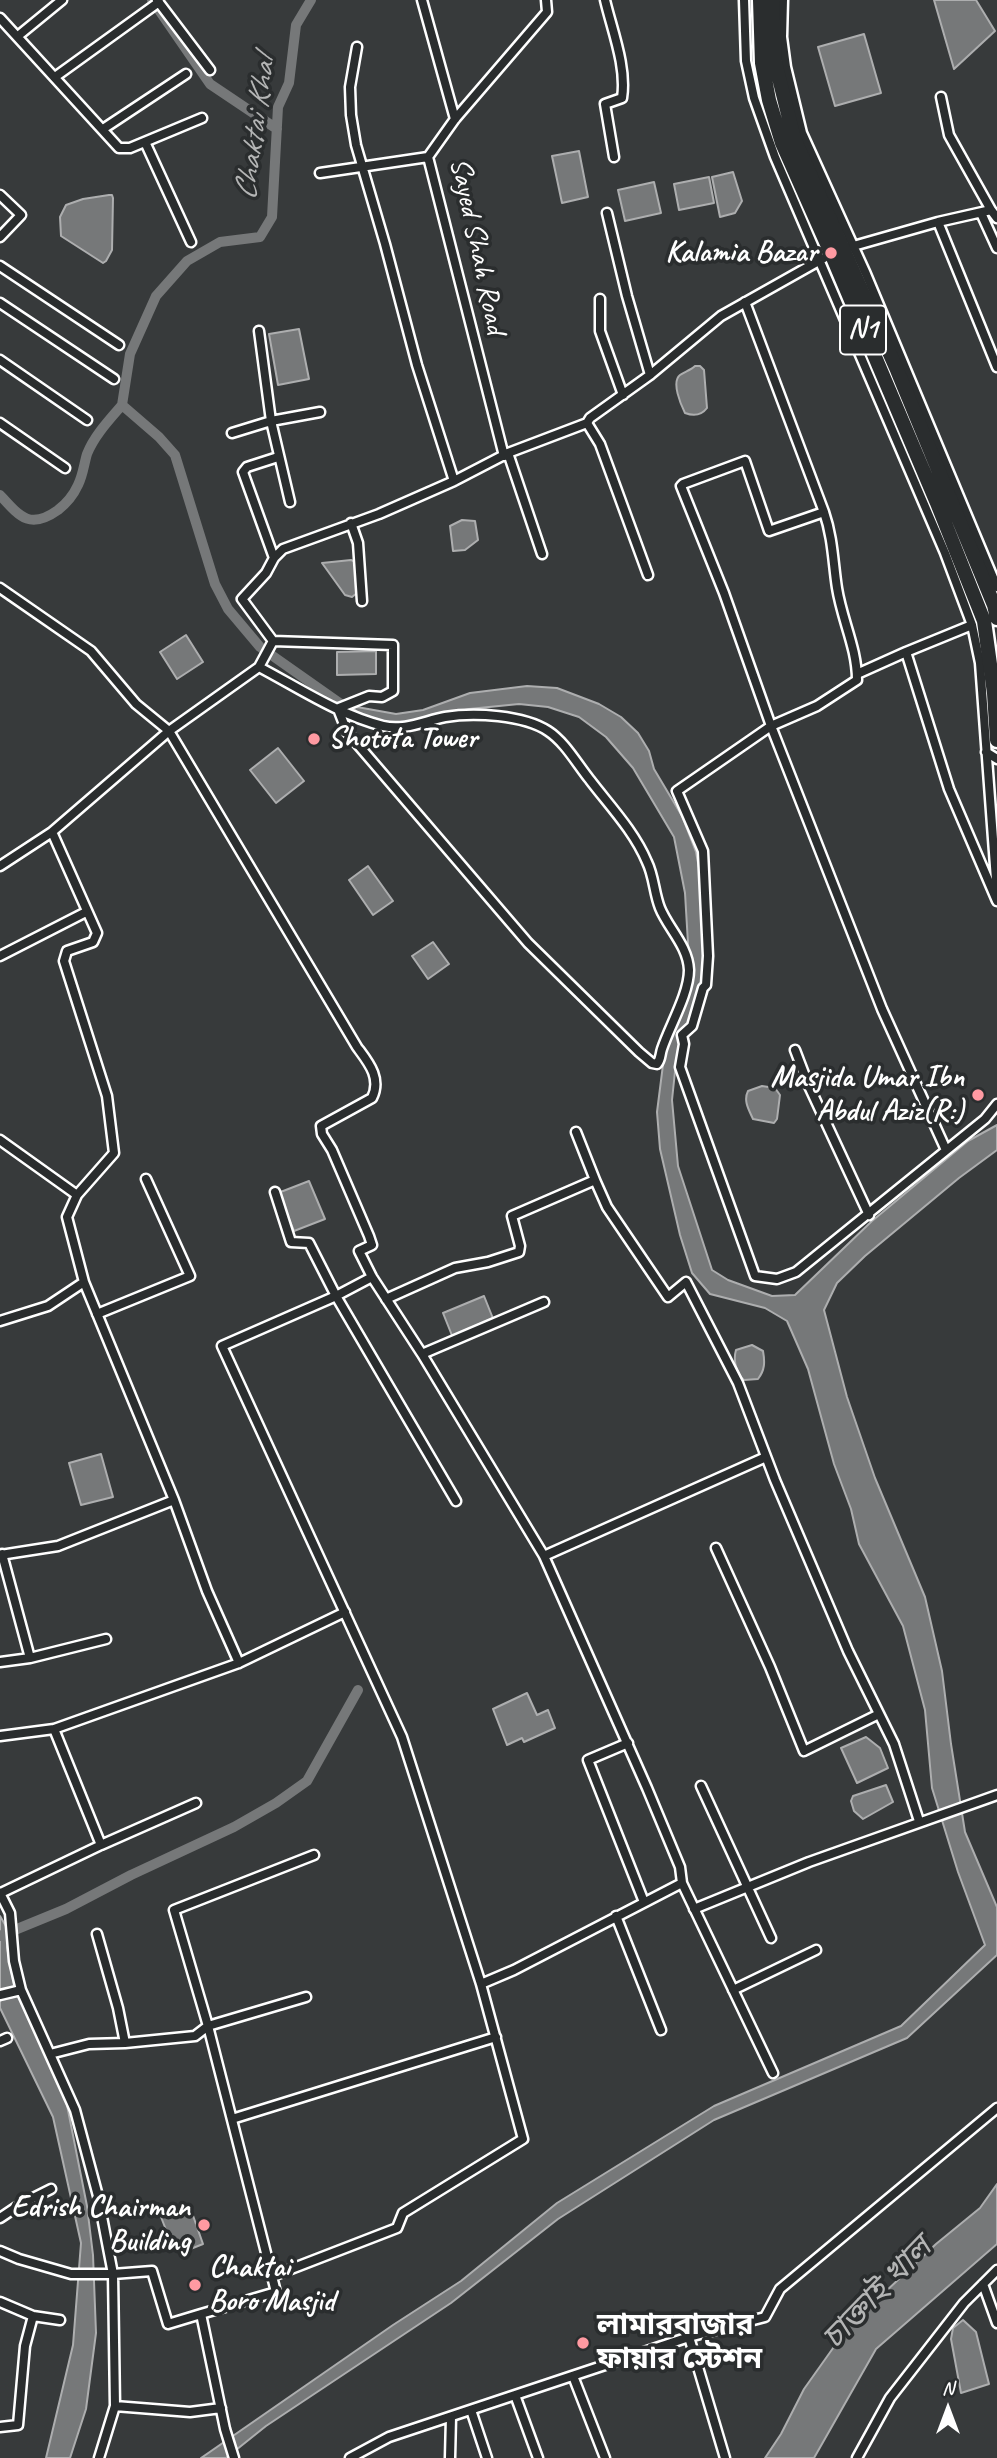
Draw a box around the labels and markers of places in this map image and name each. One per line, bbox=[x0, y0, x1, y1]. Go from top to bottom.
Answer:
place label: Kalamia Bazar bbox=[665, 235, 817, 271]
marker: Kalamia Bazar bbox=[823, 245, 839, 261]
place label: Shotota Tower bbox=[328, 721, 477, 757]
marker: Shotota Tower bbox=[306, 731, 322, 747]
place label: Masjida Umar Ibn Abdul Aziz(R:) bbox=[771, 1060, 964, 1130]
marker: Masjida Umar Ibn Abdul Aziz(R:) bbox=[970, 1087, 986, 1103]
place label: Edrish Chairman Building bbox=[11, 2190, 190, 2260]
marker: Edrish Chairman Building bbox=[196, 2217, 212, 2233]
place label: Chaktai Boro Masjid bbox=[209, 2250, 335, 2320]
marker: Chaktai Boro Masjid bbox=[187, 2277, 203, 2293]
place label: লামারবাজার ফায়ার স্টেশন bbox=[597, 2308, 762, 2378]
marker: লামারবাজার ফায়ার স্টেশন bbox=[575, 2335, 591, 2351]

